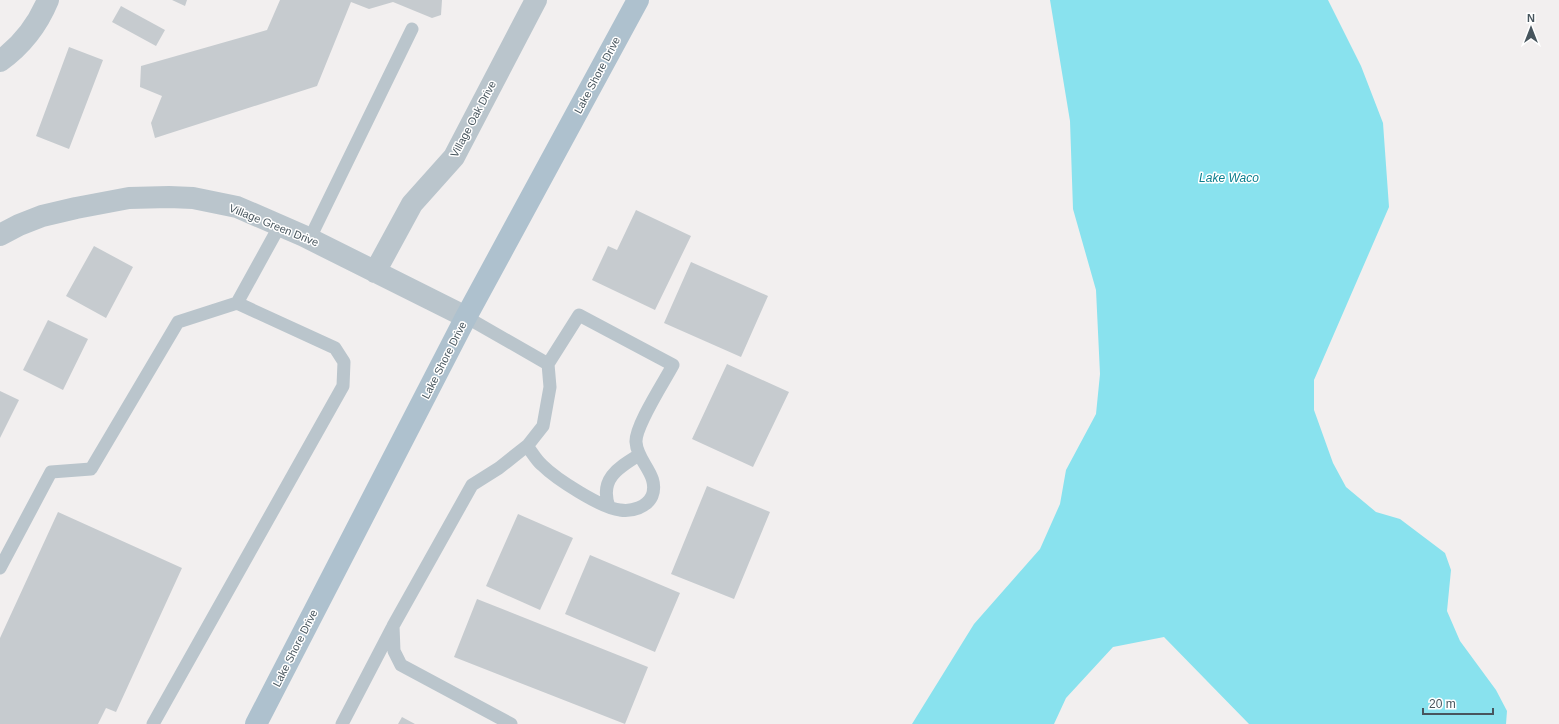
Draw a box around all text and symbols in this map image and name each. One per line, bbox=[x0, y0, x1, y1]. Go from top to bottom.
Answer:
north arrow bbox=[1511, 8, 1551, 48]
text: N bbox=[1527, 12, 1535, 24]
street label: Lake Shore Drive bbox=[572, 35, 622, 115]
street label: Village Oak Drive bbox=[448, 79, 498, 159]
water label: Lake Waco bbox=[1199, 171, 1259, 185]
street label: Village Green Drive bbox=[228, 202, 320, 248]
street label: Lake Shore Drive bbox=[419, 319, 469, 401]
street label: Lake Shore Drive bbox=[270, 607, 320, 689]
scale bar bbox=[1423, 690, 1493, 716]
text: 20 m bbox=[1429, 697, 1456, 711]

